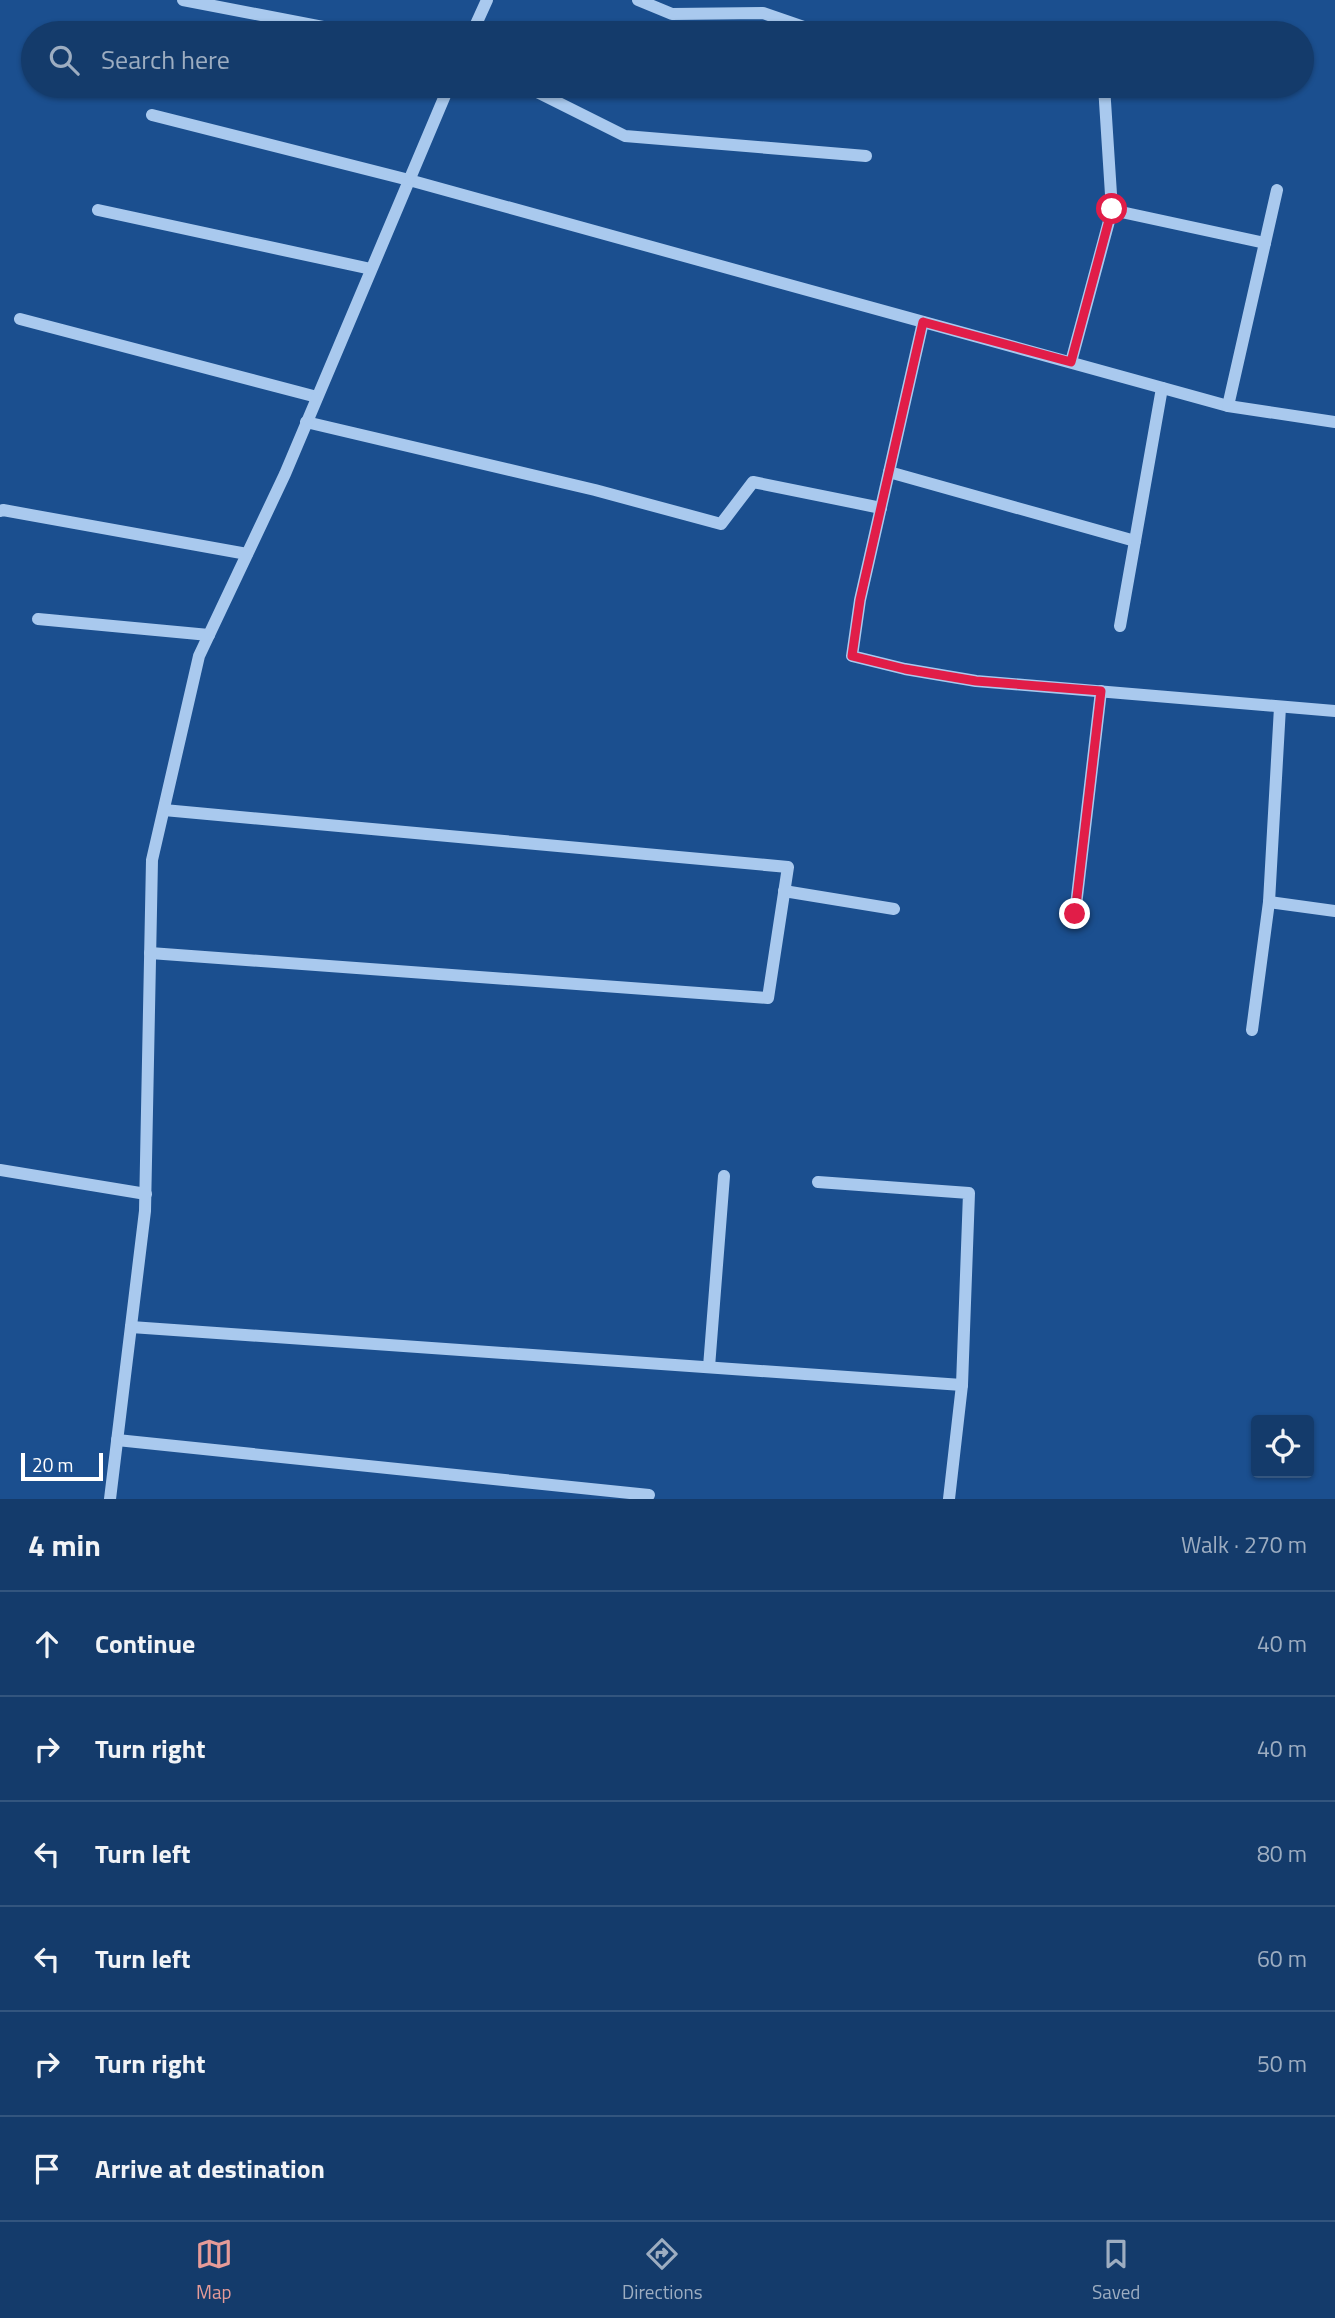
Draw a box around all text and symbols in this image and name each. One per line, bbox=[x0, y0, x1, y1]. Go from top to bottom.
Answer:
search box bbox=[21, 21, 1314, 98]
text: Search here bbox=[101, 40, 230, 79]
icon: search bbox=[45, 41, 83, 79]
route start bbox=[1096, 193, 1127, 224]
route end bbox=[1059, 898, 1090, 929]
map controls bbox=[1251, 1415, 1314, 1478]
button: locate bbox=[1251, 1415, 1314, 1478]
scale bar bbox=[21, 1450, 103, 1482]
text: 20 m bbox=[32, 1450, 73, 1479]
text: 4 min bbox=[28, 1522, 101, 1568]
text: Walk · 270 m bbox=[1181, 1527, 1307, 1562]
text: Continue bbox=[95, 1624, 195, 1663]
icon: ahead bbox=[28, 1625, 66, 1663]
text: 40 m bbox=[1257, 1626, 1307, 1661]
text: Turn right bbox=[95, 1729, 206, 1768]
icon: right bbox=[28, 1730, 66, 1768]
text: 40 m bbox=[1257, 1731, 1307, 1766]
text: Turn left bbox=[95, 1834, 190, 1873]
icon: left bbox=[28, 1835, 66, 1873]
text: 80 m bbox=[1257, 1836, 1307, 1871]
text: Turn left bbox=[95, 1939, 190, 1978]
icon: left bbox=[28, 1940, 66, 1978]
text: 60 m bbox=[1257, 1941, 1307, 1976]
text: Turn right bbox=[95, 2044, 206, 2083]
icon: right bbox=[28, 2045, 66, 2083]
text: 50 m bbox=[1257, 2046, 1307, 2081]
text: Arrive at destination bbox=[95, 2149, 325, 2188]
icon: arrive bbox=[28, 2150, 66, 2188]
tab: Map bbox=[195, 2235, 233, 2306]
tab: Directions bbox=[622, 2235, 703, 2306]
tab: Saved bbox=[1092, 2235, 1140, 2306]

